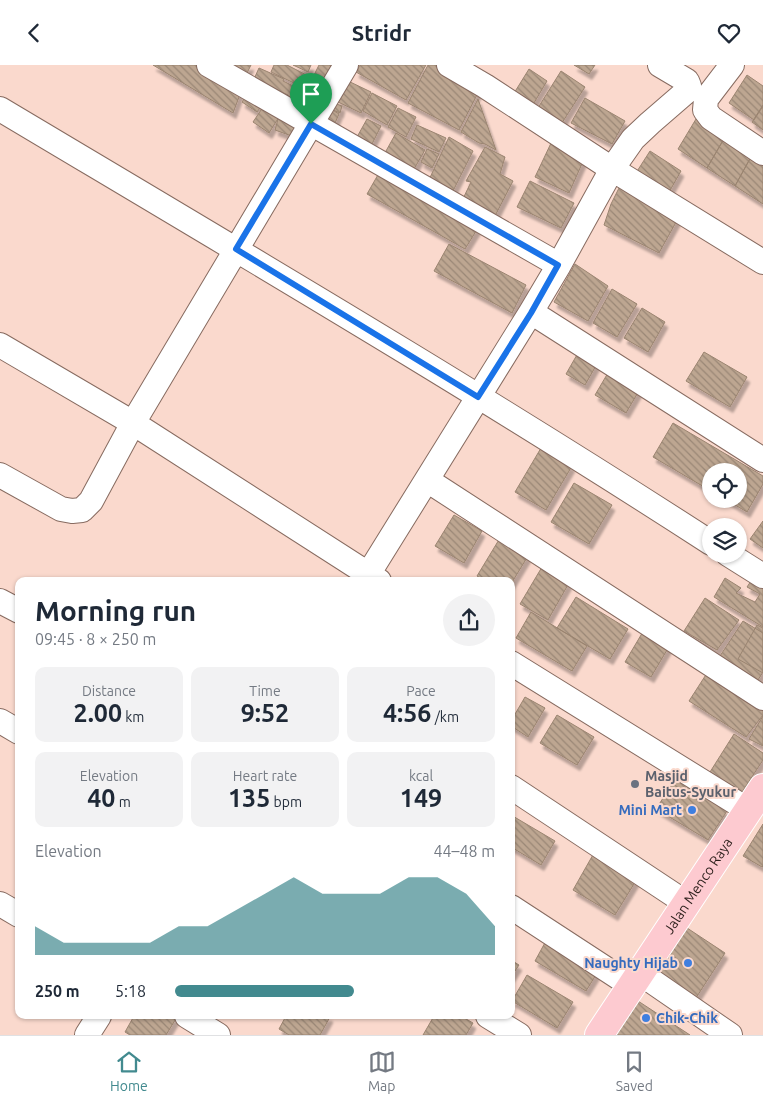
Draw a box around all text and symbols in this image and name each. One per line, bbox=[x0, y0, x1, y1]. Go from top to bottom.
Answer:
icon: back bbox=[20, 19, 48, 47]
icon: heart bbox=[715, 19, 743, 47]
text: Stridr bbox=[352, 20, 411, 45]
pin bbox=[290, 73, 332, 124]
icon: arrive bbox=[297, 80, 325, 108]
map controls bbox=[702, 463, 747, 563]
button: locate bbox=[702, 463, 747, 508]
button: layers bbox=[702, 518, 747, 563]
button: share bbox=[443, 594, 495, 646]
text: Morning run bbox=[35, 595, 196, 626]
text: 09:45 · 8 × 250 m bbox=[35, 630, 156, 648]
text: Distance bbox=[82, 683, 136, 699]
text: Time bbox=[249, 683, 281, 699]
text: Pace bbox=[406, 683, 436, 699]
text: 2.00 bbox=[74, 699, 122, 727]
text: 9:52 bbox=[241, 699, 289, 727]
text: 4:56 bbox=[383, 699, 431, 727]
text: km bbox=[122, 709, 144, 725]
text: /km bbox=[431, 709, 459, 725]
text: Elevation bbox=[80, 768, 138, 784]
text: Heart rate bbox=[233, 768, 297, 784]
text: kcal bbox=[409, 768, 433, 784]
place label: Masjid Baitus-Syukur bbox=[645, 768, 736, 800]
marker: Masjid Baitus-Syukur bbox=[629, 778, 641, 790]
text: 40 bbox=[87, 784, 115, 812]
text: 135 bbox=[228, 784, 270, 812]
text: 149 bbox=[400, 784, 442, 812]
text: m bbox=[115, 794, 131, 810]
text: bpm bbox=[270, 794, 302, 810]
place label: Mini Mart bbox=[618, 802, 682, 818]
marker: Mini Mart bbox=[686, 804, 698, 816]
street label: Jalan Menco Raya bbox=[660, 835, 736, 937]
text: Elevation bbox=[35, 842, 102, 860]
text: 44–48 m bbox=[433, 842, 495, 860]
place label: Naughty Hijab bbox=[584, 955, 678, 971]
marker: Naughty Hijab bbox=[682, 957, 694, 969]
text: 250 m bbox=[35, 982, 80, 1000]
text: 5:18 bbox=[115, 982, 146, 1000]
place label: Chik-Chik bbox=[656, 1010, 718, 1026]
marker: Chik-Chik bbox=[640, 1012, 652, 1024]
tab: Home bbox=[110, 1048, 148, 1094]
tab: Map bbox=[368, 1048, 396, 1094]
tab: Saved bbox=[616, 1048, 653, 1094]

